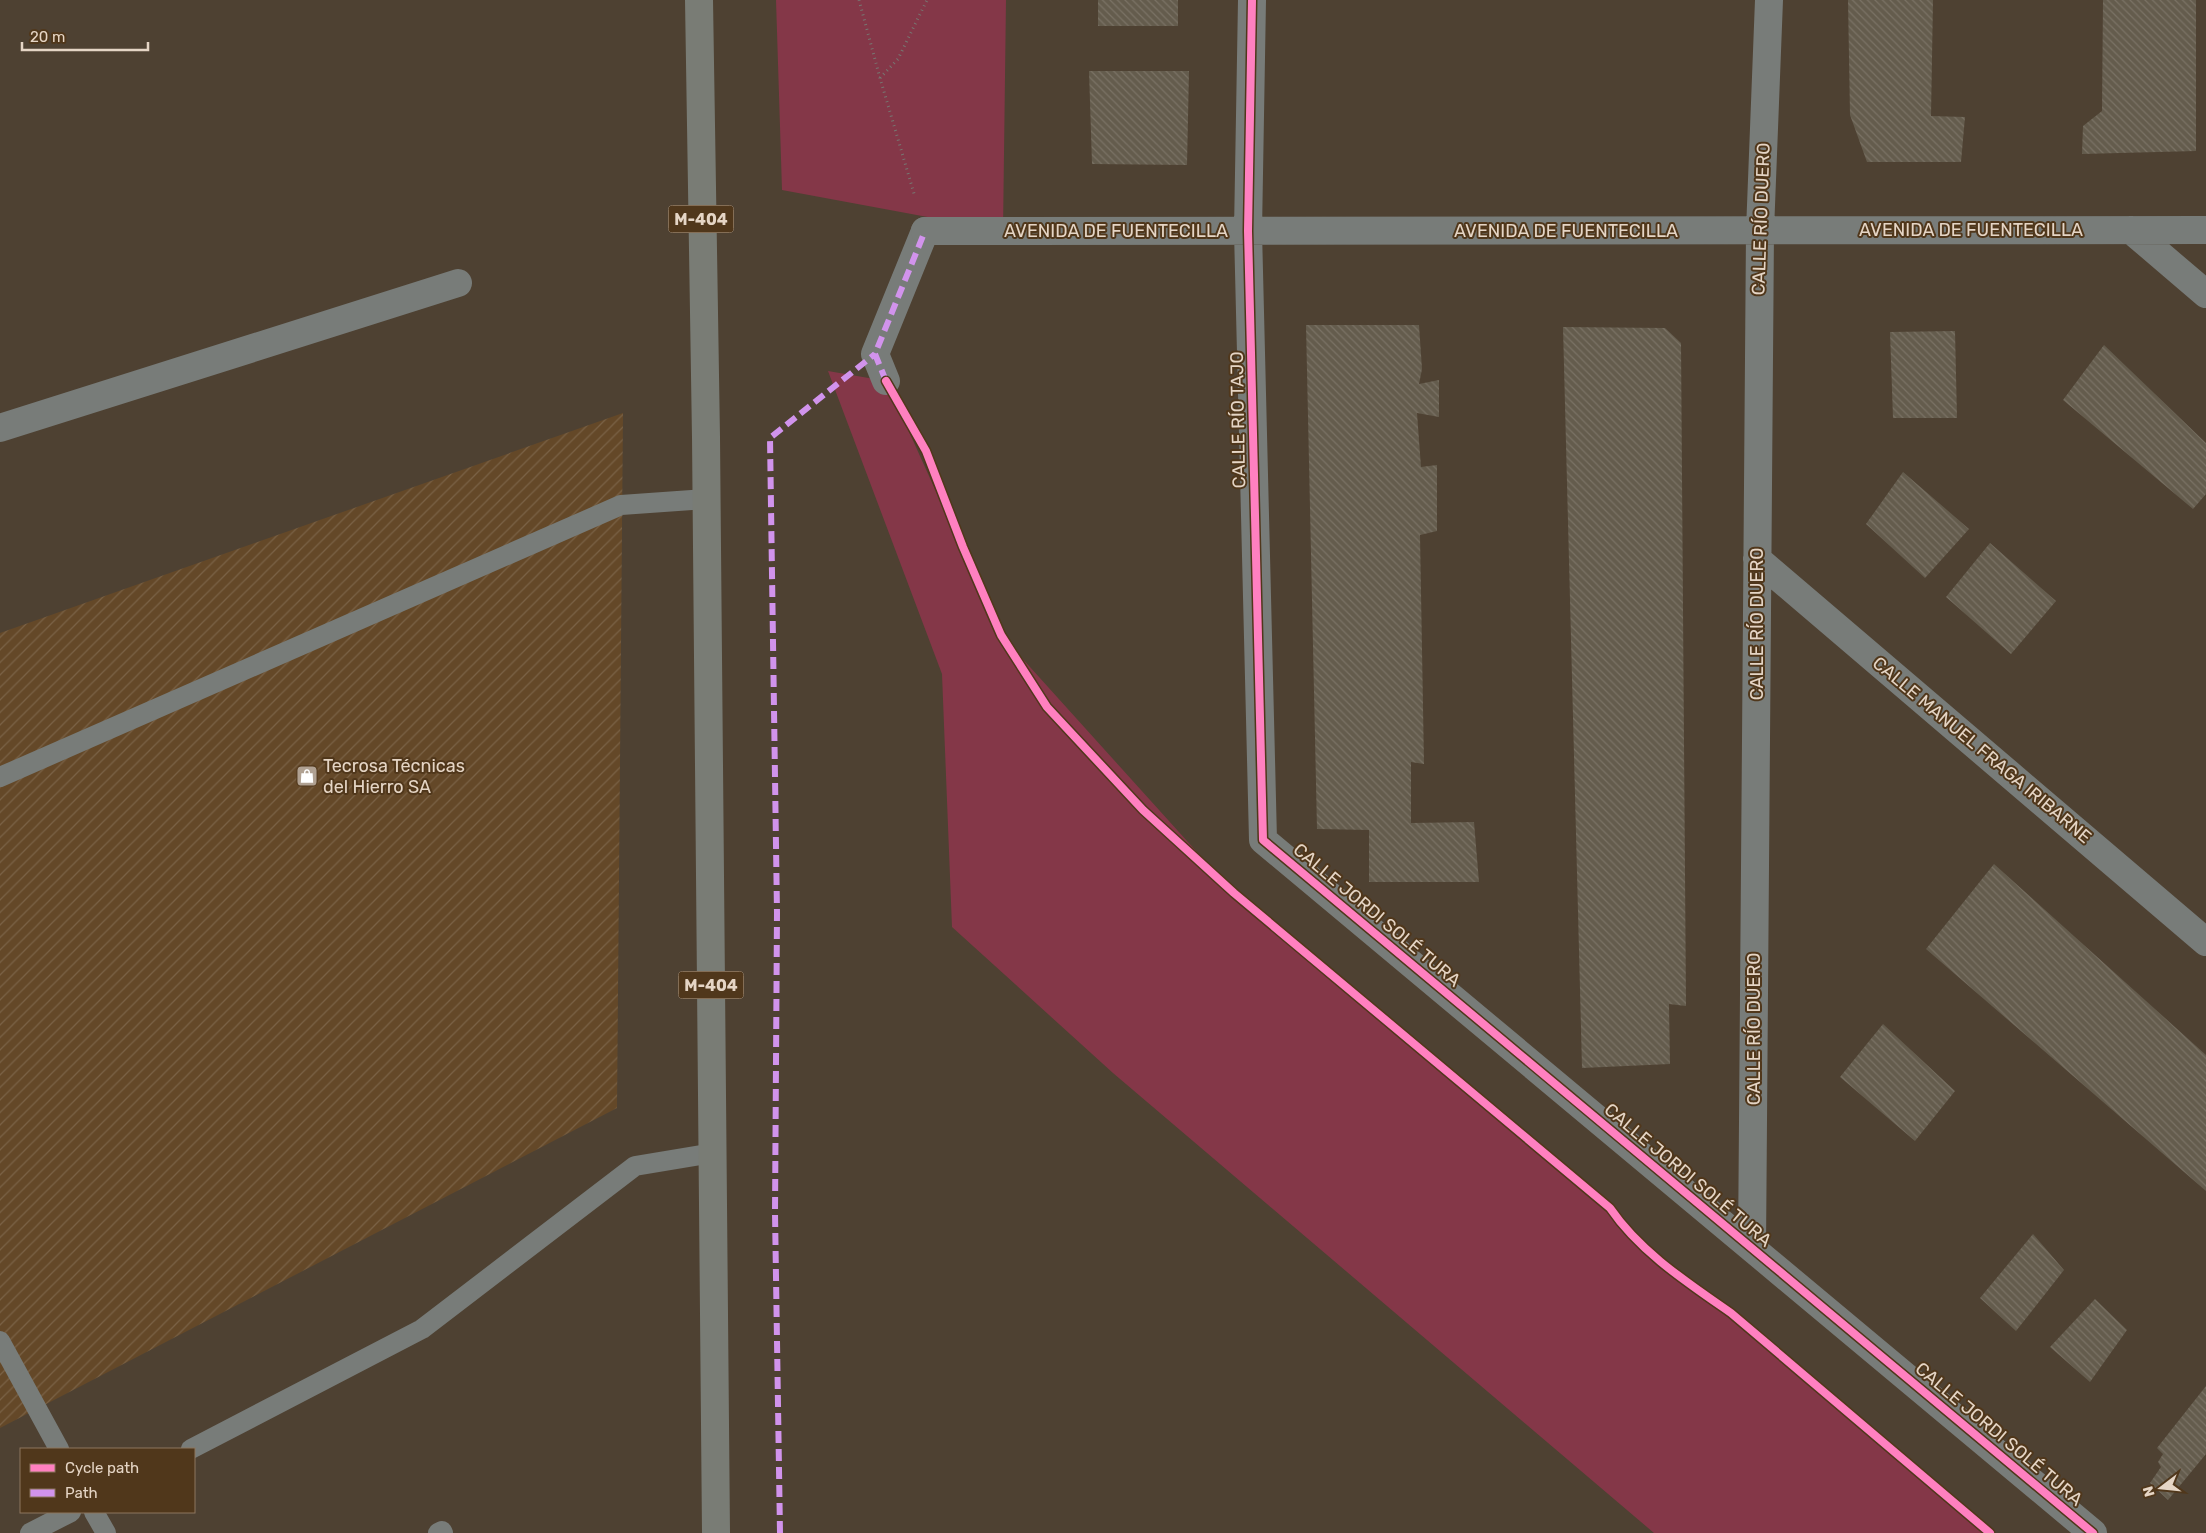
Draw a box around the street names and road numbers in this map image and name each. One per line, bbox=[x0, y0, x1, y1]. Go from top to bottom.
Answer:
street label: CALLE RÍO DUERO bbox=[1747, 142, 1775, 296]
road number: M-404 bbox=[668, 205, 734, 232]
street label: AVENIDA DE FUENTECILLA bbox=[1859, 219, 2083, 241]
street label: AVENIDA DE FUENTECILLA bbox=[1004, 220, 1228, 242]
street label: AVENIDA DE FUENTECILLA bbox=[1454, 220, 1678, 242]
street label: CALLE RÍO TAJO bbox=[1226, 351, 1250, 489]
street label: CALLE RÍO DUERO bbox=[1746, 548, 1768, 700]
street label: CALLE MANUEL FRAGA IRIBARNE bbox=[1868, 652, 2096, 848]
street label: CALLE JORDI SOLÉ TURA bbox=[1289, 838, 1465, 992]
street label: CALLE RÍO DUERO bbox=[1743, 953, 1765, 1105]
road number: M-404 bbox=[678, 972, 744, 998]
street label: CALLE JORDI SOLÉ TURA bbox=[1600, 1098, 1776, 1252]
street label: CALLE JORDI SOLÉ TURA bbox=[1911, 1357, 2087, 1511]

